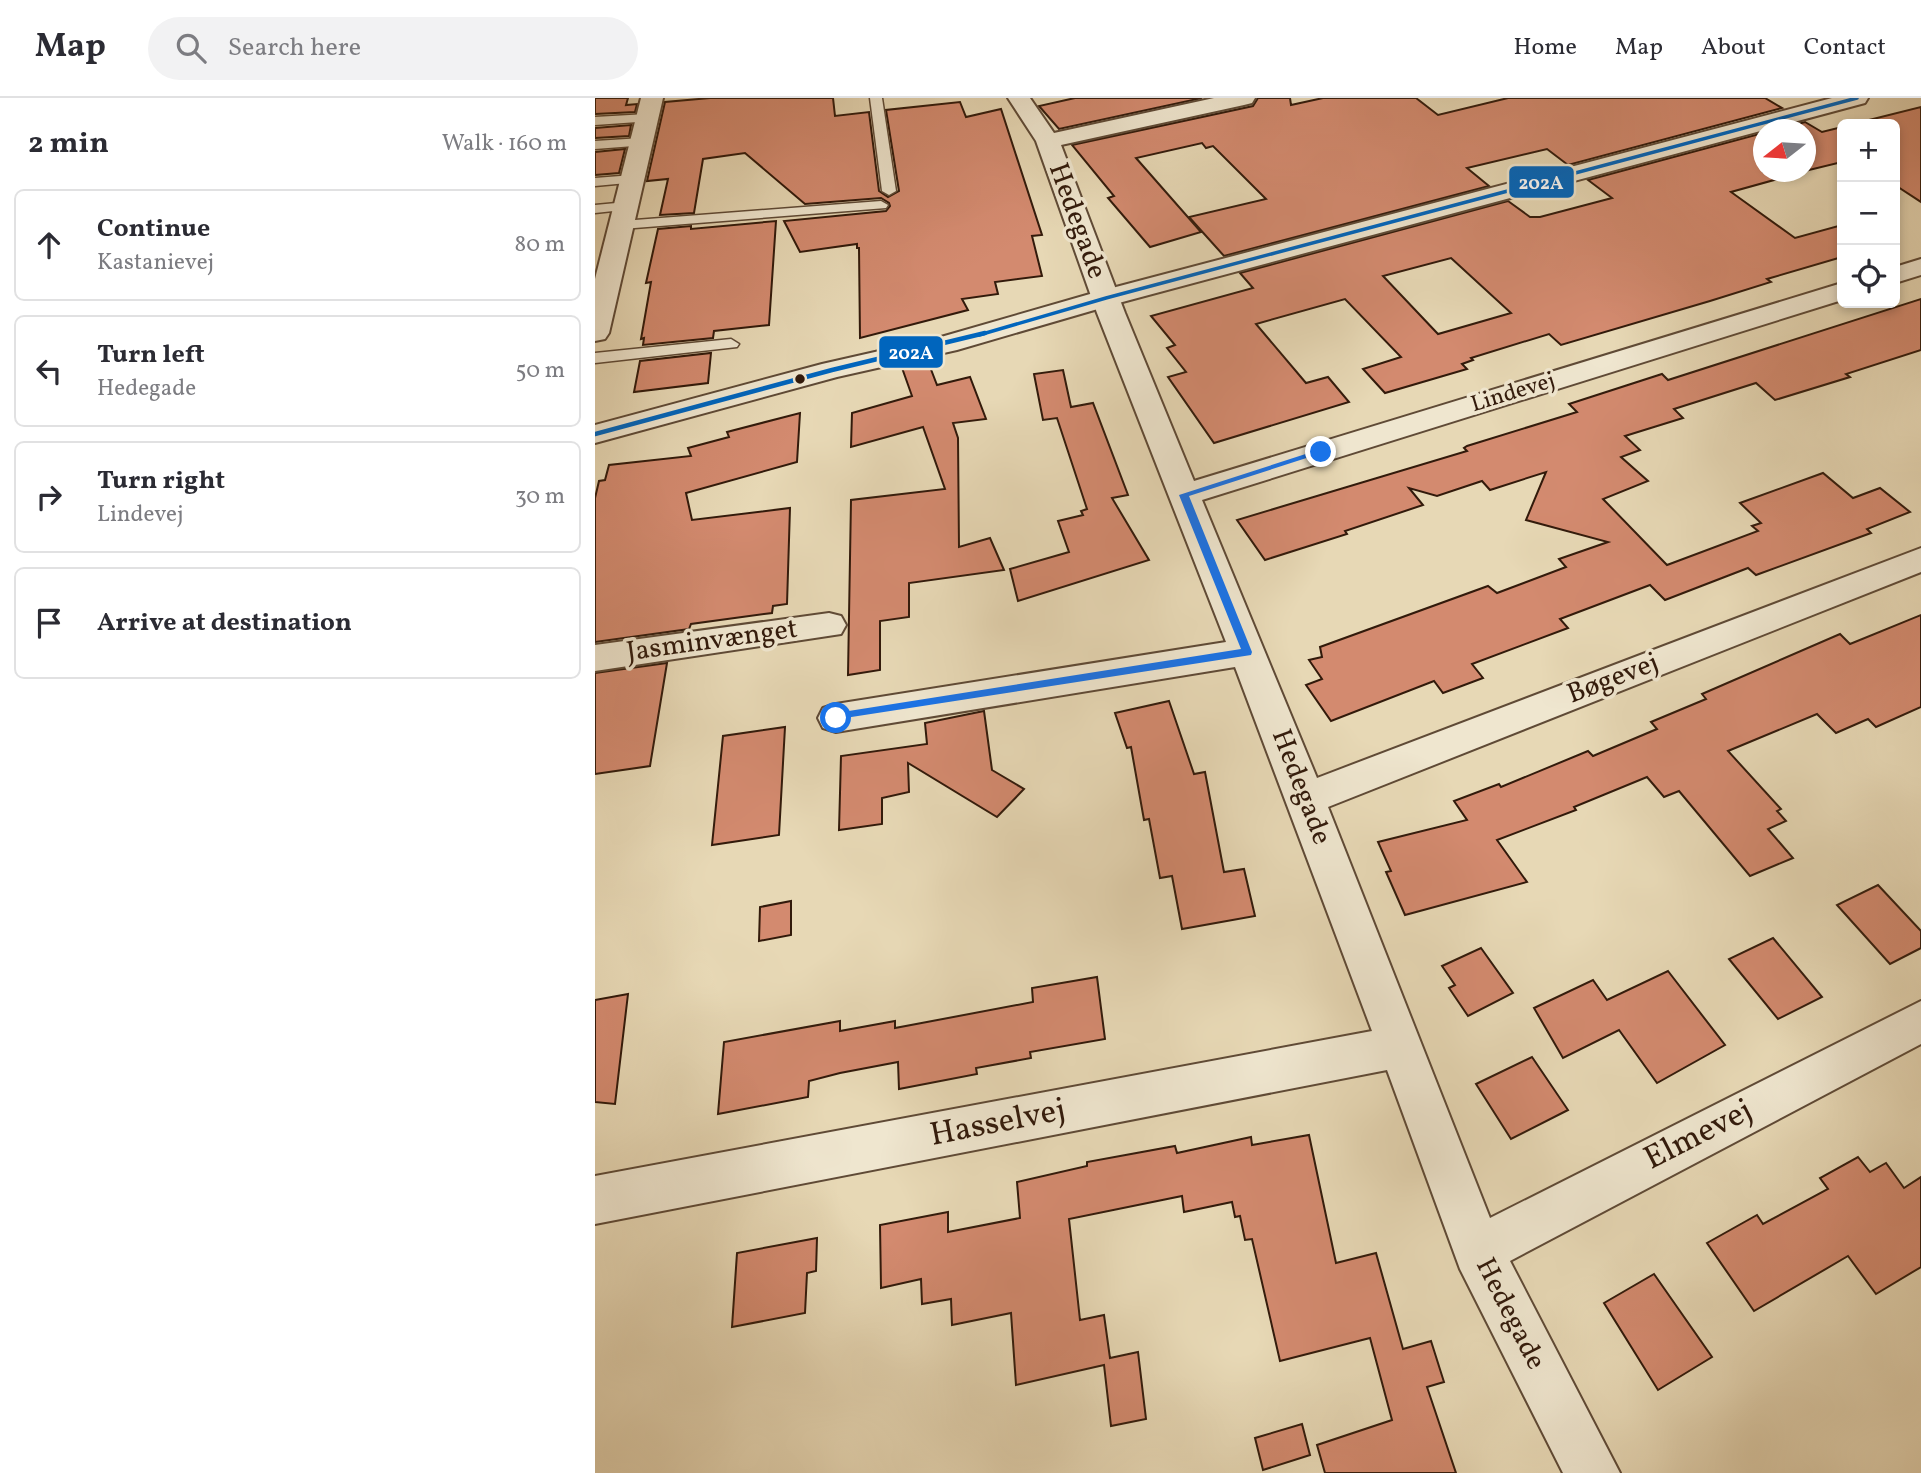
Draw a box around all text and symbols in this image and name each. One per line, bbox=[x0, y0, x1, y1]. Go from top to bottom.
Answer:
search box bbox=[148, 17, 638, 80]
text: Map bbox=[35, 25, 106, 71]
icon: search bbox=[172, 29, 210, 67]
text: Search here bbox=[228, 30, 361, 66]
text: Home bbox=[1513, 31, 1577, 65]
text: Map bbox=[1615, 31, 1663, 65]
text: About bbox=[1701, 31, 1766, 65]
text: Contact bbox=[1804, 31, 1886, 65]
north arrow bbox=[1753, 119, 1816, 182]
map controls bbox=[1837, 119, 1900, 308]
button: + bbox=[1837, 119, 1900, 182]
text: 2 min bbox=[28, 123, 109, 165]
text: Walk · 160 m bbox=[442, 128, 567, 160]
street label: Hedegade bbox=[1038, 158, 1116, 284]
line badge: 202A bbox=[1508, 165, 1575, 199]
text: 202A bbox=[1519, 171, 1564, 197]
button: − bbox=[1837, 182, 1900, 245]
text: Continue bbox=[97, 211, 210, 247]
icon: ahead bbox=[30, 226, 68, 264]
text: 80 m bbox=[515, 229, 565, 261]
button: locate bbox=[1837, 245, 1900, 308]
text: Kastanievej bbox=[97, 247, 214, 279]
line badge: 202A bbox=[878, 335, 944, 369]
text: Turn left bbox=[97, 337, 205, 373]
text: 202A bbox=[889, 341, 934, 367]
icon: left bbox=[30, 352, 68, 390]
text: 50 m bbox=[516, 355, 565, 387]
street label: Lindevej bbox=[1467, 365, 1559, 421]
unlabelled marker bbox=[793, 372, 807, 386]
text: Hedegade bbox=[97, 373, 196, 405]
route end bbox=[1305, 436, 1336, 467]
text: Turn right bbox=[97, 463, 225, 499]
icon: right bbox=[30, 478, 68, 516]
text: 30 m bbox=[515, 481, 565, 513]
text: Lindevej bbox=[97, 499, 184, 531]
icon: arrive bbox=[30, 604, 68, 642]
text: Arrive at destination bbox=[97, 605, 352, 641]
street label: Jasminvænget bbox=[624, 610, 800, 672]
street label: Bøgevej bbox=[1562, 644, 1664, 714]
route start bbox=[820, 702, 851, 733]
street label: Hedegade bbox=[1261, 724, 1341, 850]
street label: Hasselvej bbox=[926, 1088, 1070, 1160]
street label: Elmevej bbox=[1637, 1089, 1761, 1183]
street label: Hedegade bbox=[1465, 1251, 1555, 1377]

